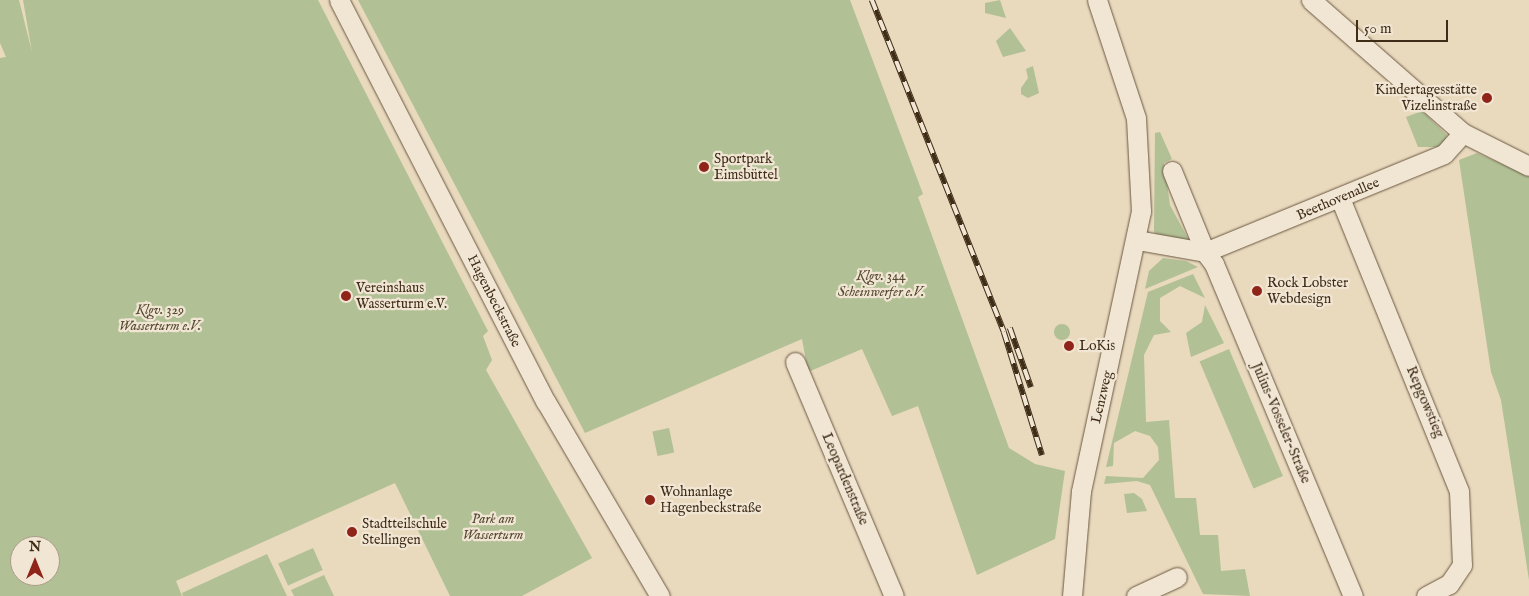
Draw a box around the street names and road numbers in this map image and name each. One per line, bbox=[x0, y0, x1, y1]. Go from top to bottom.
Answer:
street label: Beethovenallee bbox=[1294, 174, 1382, 224]
street label: Hagenbeckstraße bbox=[463, 252, 525, 350]
street label: Julius-Vosseler-Straße bbox=[1248, 360, 1314, 486]
street label: Repgowstieg bbox=[1402, 364, 1448, 440]
street label: Lenzweg bbox=[1088, 369, 1116, 425]
street label: Leopardenstraße bbox=[818, 430, 872, 528]

